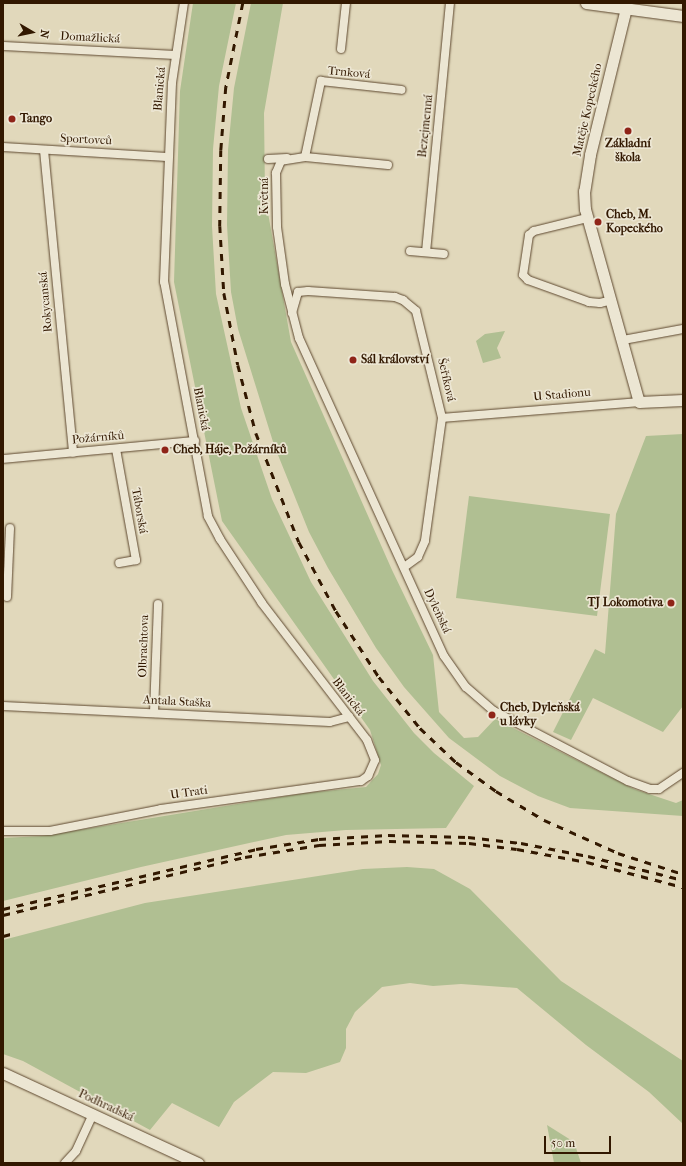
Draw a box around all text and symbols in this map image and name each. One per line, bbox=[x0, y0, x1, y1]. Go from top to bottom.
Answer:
north arrow bbox=[12, 12, 52, 52]
text: N bbox=[37, 29, 51, 39]
street label: Domažlická bbox=[60, 29, 120, 47]
street label: Matěje Kopeckého bbox=[570, 62, 606, 158]
street label: Trnková bbox=[327, 64, 371, 82]
street label: Blanická bbox=[151, 66, 169, 112]
street label: Bezejmenná bbox=[416, 94, 436, 158]
place label: Tango bbox=[20, 112, 52, 126]
marker: Tango bbox=[7, 114, 17, 124]
marker: Základní škola bbox=[623, 126, 633, 136]
street label: Sportovců bbox=[60, 131, 112, 149]
place label: Základní škola bbox=[605, 137, 651, 165]
street label: Květná bbox=[258, 178, 272, 214]
place label: Cheb, M. Kopeckého bbox=[606, 208, 663, 236]
marker: Cheb, M. Kopeckého bbox=[593, 217, 603, 227]
street label: Rokycanská bbox=[36, 271, 56, 333]
place label: Sál království bbox=[361, 353, 429, 367]
marker: Sál království bbox=[348, 355, 358, 365]
street label: Šeříková bbox=[434, 357, 458, 403]
street label: U Stadionu bbox=[533, 385, 591, 405]
street label: Blanická bbox=[190, 386, 212, 432]
street label: Požárníků bbox=[71, 429, 125, 447]
place label: Cheb, Háje, Požárníků bbox=[173, 443, 287, 457]
marker: Cheb, Háje, Požárníků bbox=[160, 445, 170, 455]
street label: Táborská bbox=[128, 487, 150, 535]
street label: Dyleňská bbox=[420, 586, 454, 636]
place label: TJ Lokomotiva bbox=[587, 596, 663, 610]
marker: TJ Lokomotiva bbox=[666, 598, 676, 608]
street label: Olbrachtova bbox=[136, 614, 152, 678]
street label: Blanická bbox=[329, 675, 367, 719]
street label: Antala Staška bbox=[143, 693, 211, 711]
place label: Cheb, Dyleňská u lávky bbox=[500, 701, 580, 729]
marker: Cheb, Dyleňská u lávky bbox=[487, 710, 497, 720]
street label: U Trati bbox=[169, 783, 209, 803]
street label: Podhradská bbox=[76, 1087, 136, 1125]
scale bar bbox=[546, 1128, 613, 1154]
text: 50 m bbox=[551, 1136, 575, 1150]

